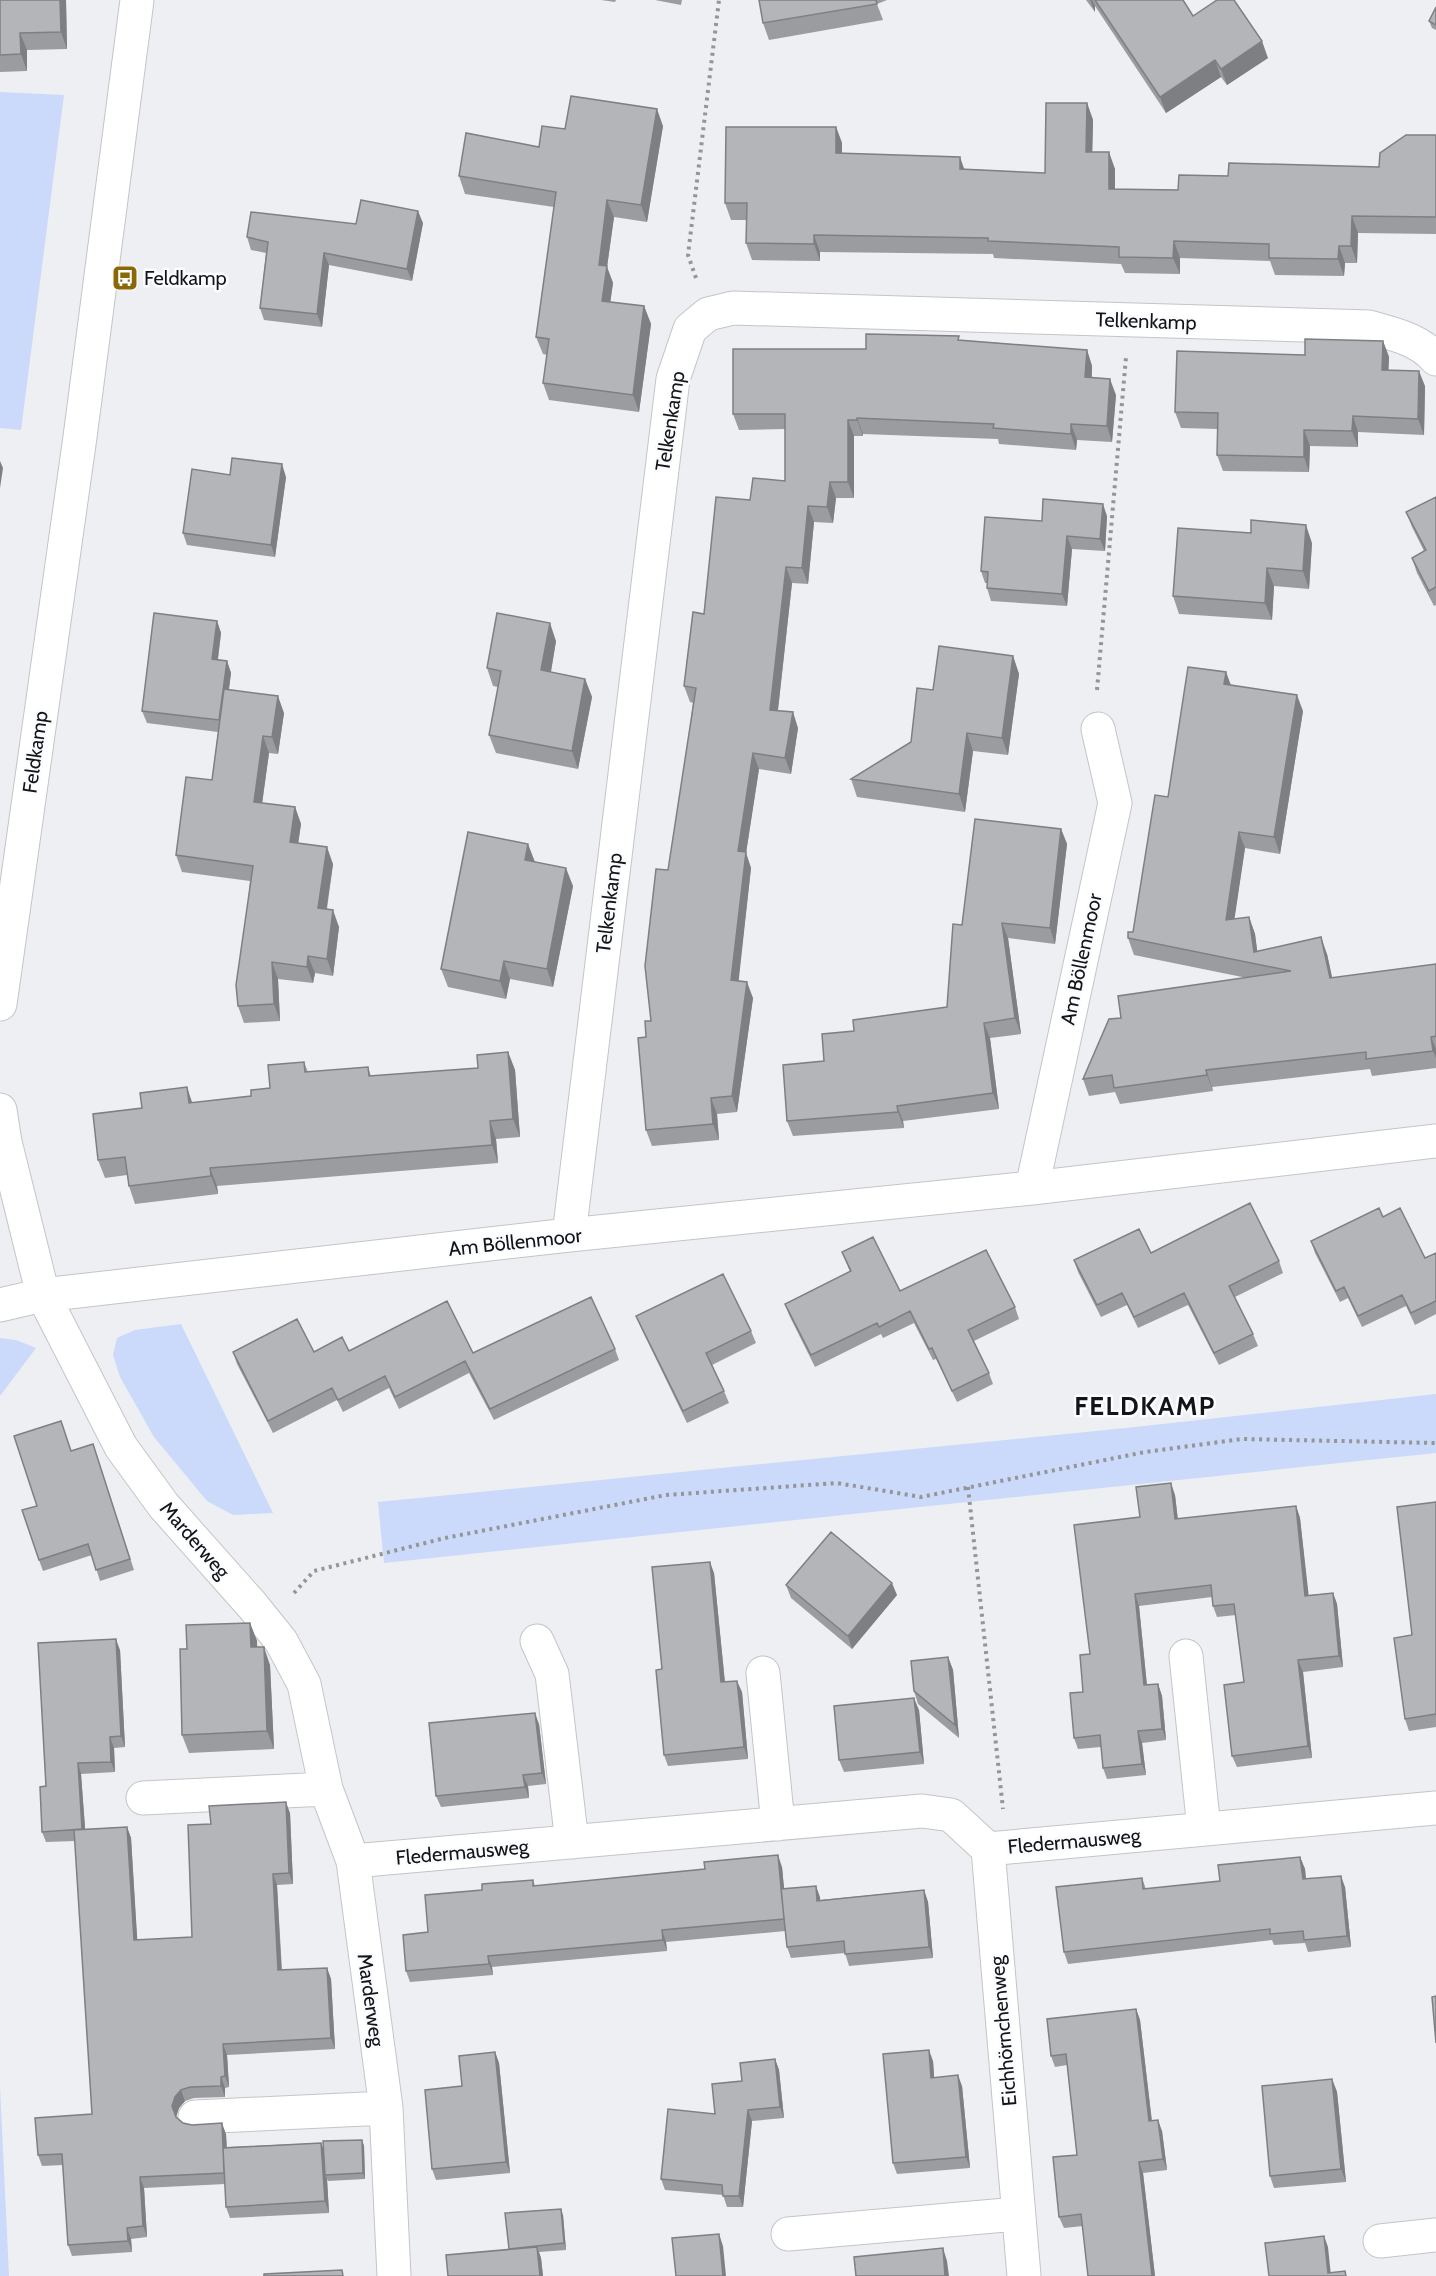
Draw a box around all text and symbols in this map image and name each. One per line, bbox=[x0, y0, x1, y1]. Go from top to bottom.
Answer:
bus stop icon: Feldkamp bbox=[110, 263, 140, 293]
place label: Feldkamp bbox=[144, 266, 227, 290]
street label: Telkenkamp bbox=[1095, 307, 1197, 335]
street label: Telkenkamp bbox=[650, 369, 690, 473]
street label: Feldkamp bbox=[17, 709, 53, 795]
street label: Telkenkamp bbox=[591, 851, 627, 955]
street label: Am Böllenmoor bbox=[1055, 890, 1107, 1027]
street label: Am Böllenmoor bbox=[447, 1223, 584, 1261]
district label: FELDKAMP bbox=[1074, 1390, 1216, 1422]
street label: Marderweg bbox=[155, 1497, 236, 1584]
street label: Fledermausweg bbox=[1006, 1823, 1143, 1859]
street label: Fledermausweg bbox=[394, 1834, 531, 1870]
street label: Marderweg bbox=[353, 1952, 390, 2049]
street label: Eichhörnchenweg bbox=[984, 1954, 1022, 2107]

